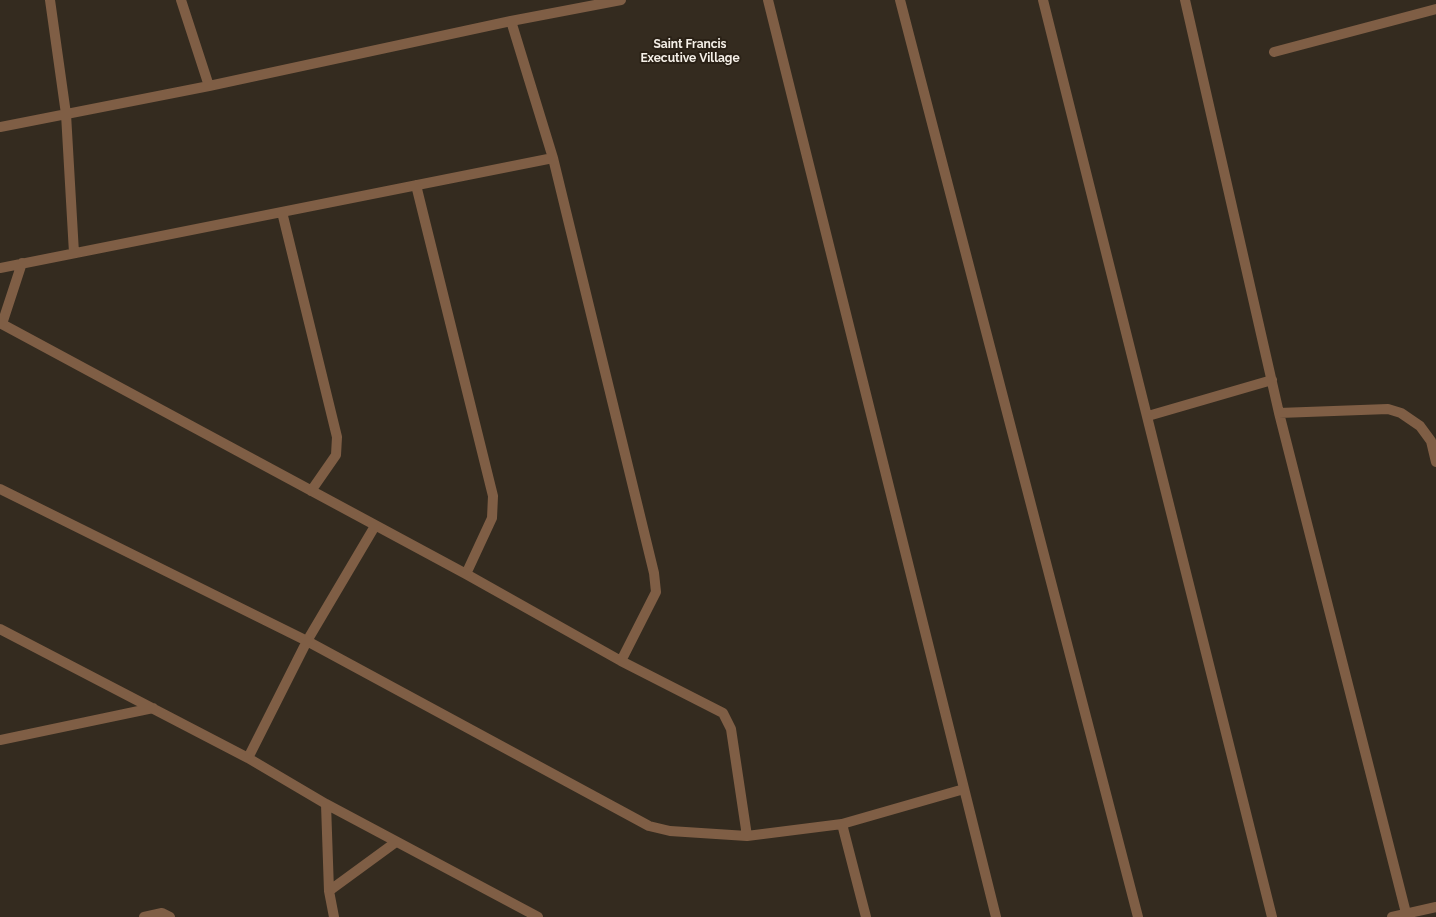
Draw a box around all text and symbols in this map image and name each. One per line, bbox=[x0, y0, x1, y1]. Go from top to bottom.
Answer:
district label: Saint Francis Executive Village bbox=[640, 37, 740, 65]

